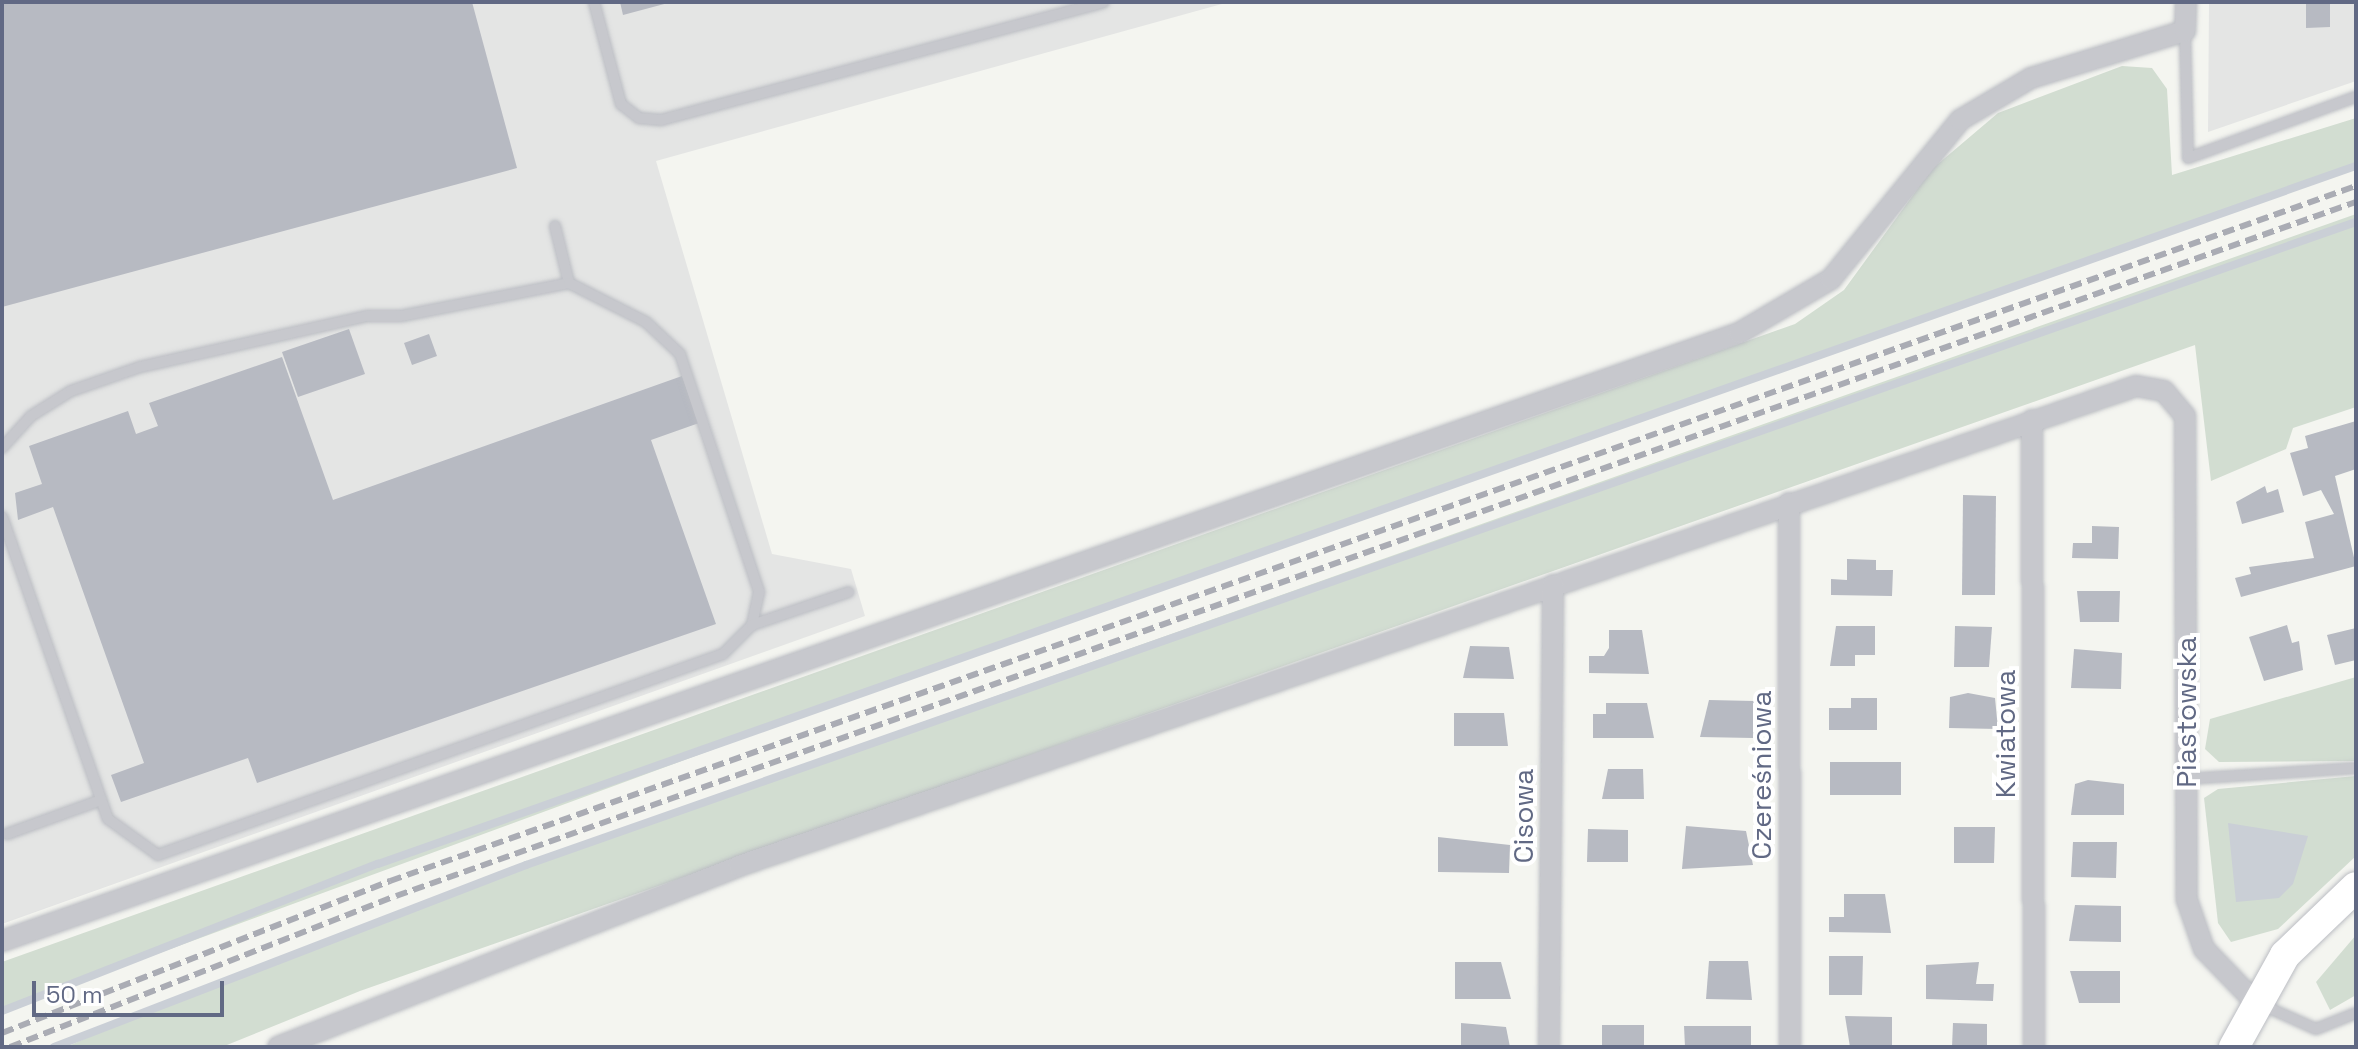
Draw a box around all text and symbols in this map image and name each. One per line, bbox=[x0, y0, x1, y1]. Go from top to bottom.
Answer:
street label: Piastowska bbox=[2169, 636, 2203, 788]
street label: Kwiatowa bbox=[1988, 670, 2022, 798]
street label: Czereśniowa bbox=[1744, 690, 1778, 860]
street label: Cisowa bbox=[1506, 769, 1540, 863]
scale bar bbox=[36, 965, 228, 1015]
text: 50 m bbox=[46, 979, 103, 1010]

